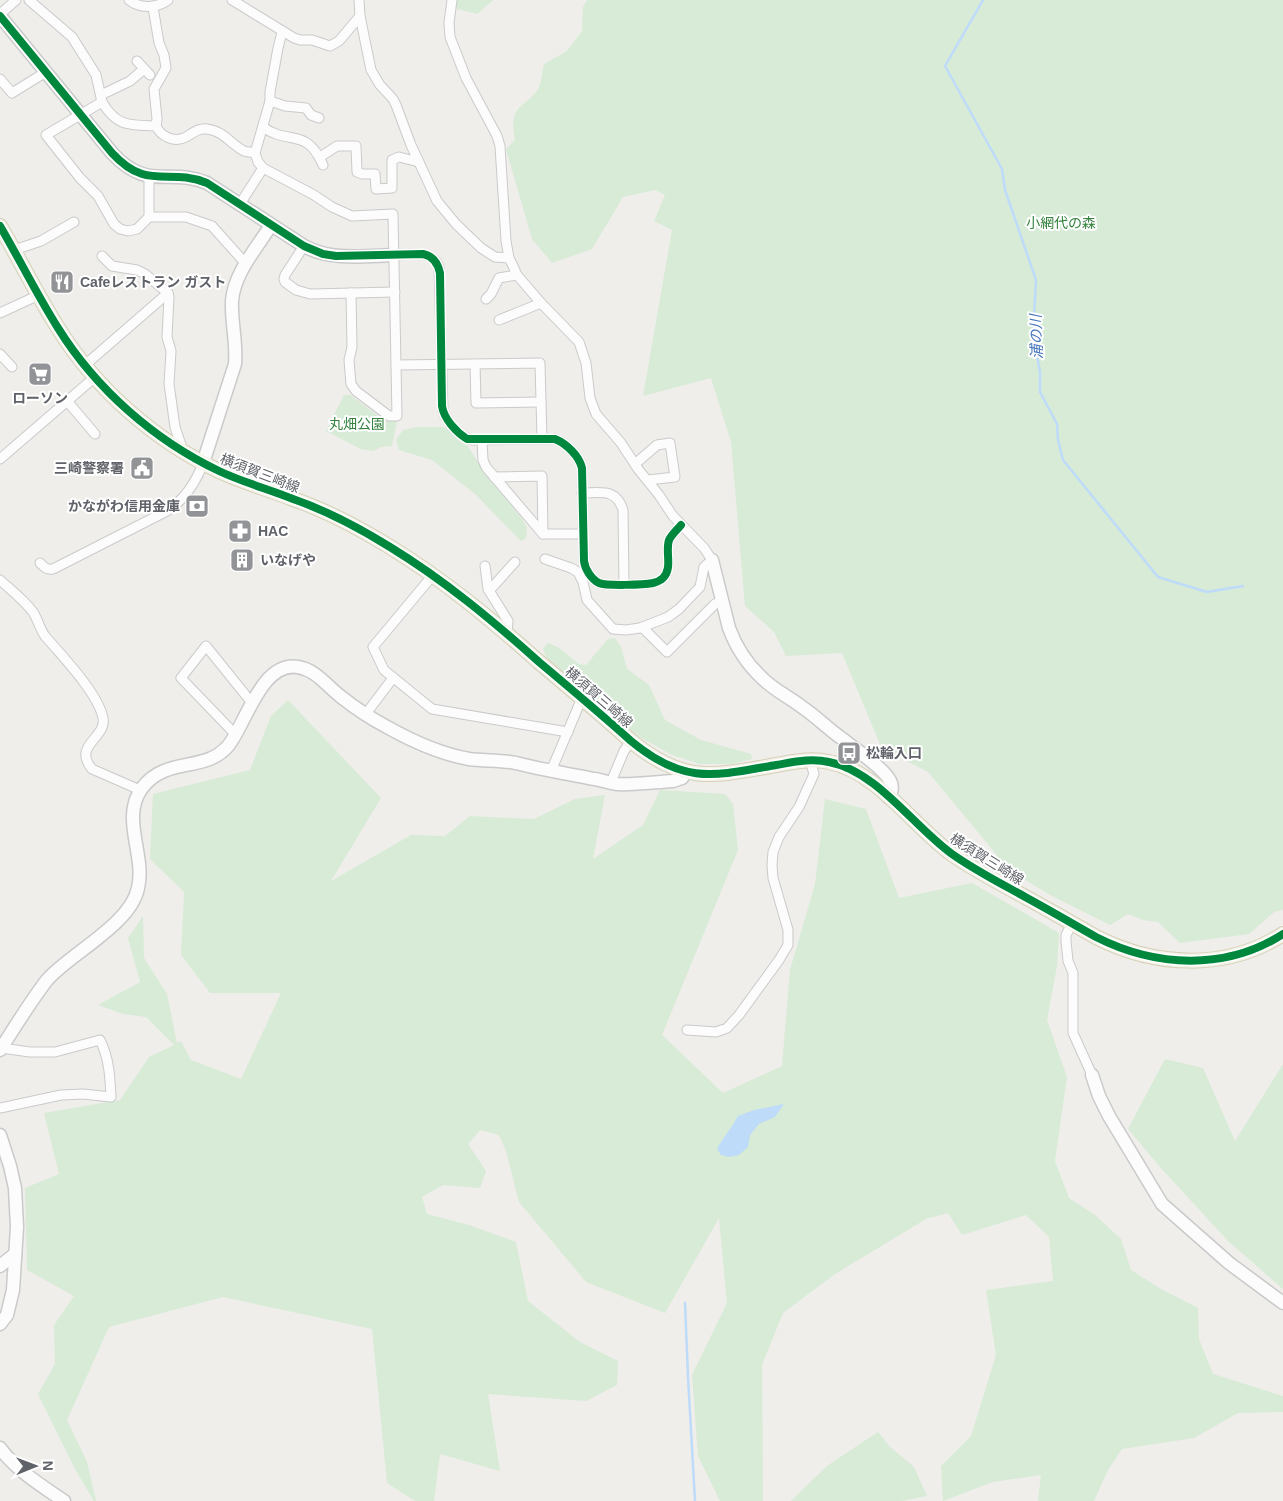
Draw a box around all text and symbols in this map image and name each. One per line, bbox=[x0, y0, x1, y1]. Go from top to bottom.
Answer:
park label: 小網代の森 bbox=[1026, 215, 1096, 231]
restaurant icon: Cafeレストラン ガスト bbox=[49, 269, 75, 295]
place label: Cafeレストラン ガスト bbox=[80, 274, 226, 290]
water label: 浦の川 bbox=[1027, 312, 1045, 360]
supermarket icon: ローソン bbox=[27, 361, 53, 387]
place label: ローソン bbox=[12, 390, 68, 406]
park label: 丸畑公園 bbox=[329, 416, 385, 432]
street label: 横須賀三崎線 bbox=[218, 450, 302, 496]
public building icon: 三崎警察署 bbox=[129, 455, 155, 481]
place label: 三崎警察署 bbox=[54, 460, 124, 476]
bank icon: かながわ信用金庫 bbox=[184, 493, 210, 519]
place label: かながわ信用金庫 bbox=[68, 498, 180, 514]
pharmacy icon: HAC bbox=[227, 518, 253, 544]
place label: HAC bbox=[258, 523, 288, 539]
building icon: いなげや bbox=[229, 547, 255, 573]
place label: いなげや bbox=[260, 552, 316, 568]
street label: 横須賀三崎線 bbox=[562, 663, 636, 731]
bus stop icon: 松輪入口 bbox=[836, 740, 862, 766]
place label: 松輪入口 bbox=[866, 745, 922, 761]
street label: 横須賀三崎線 bbox=[947, 830, 1027, 888]
north arrow bbox=[10, 1441, 60, 1491]
text: N bbox=[40, 1461, 56, 1471]

